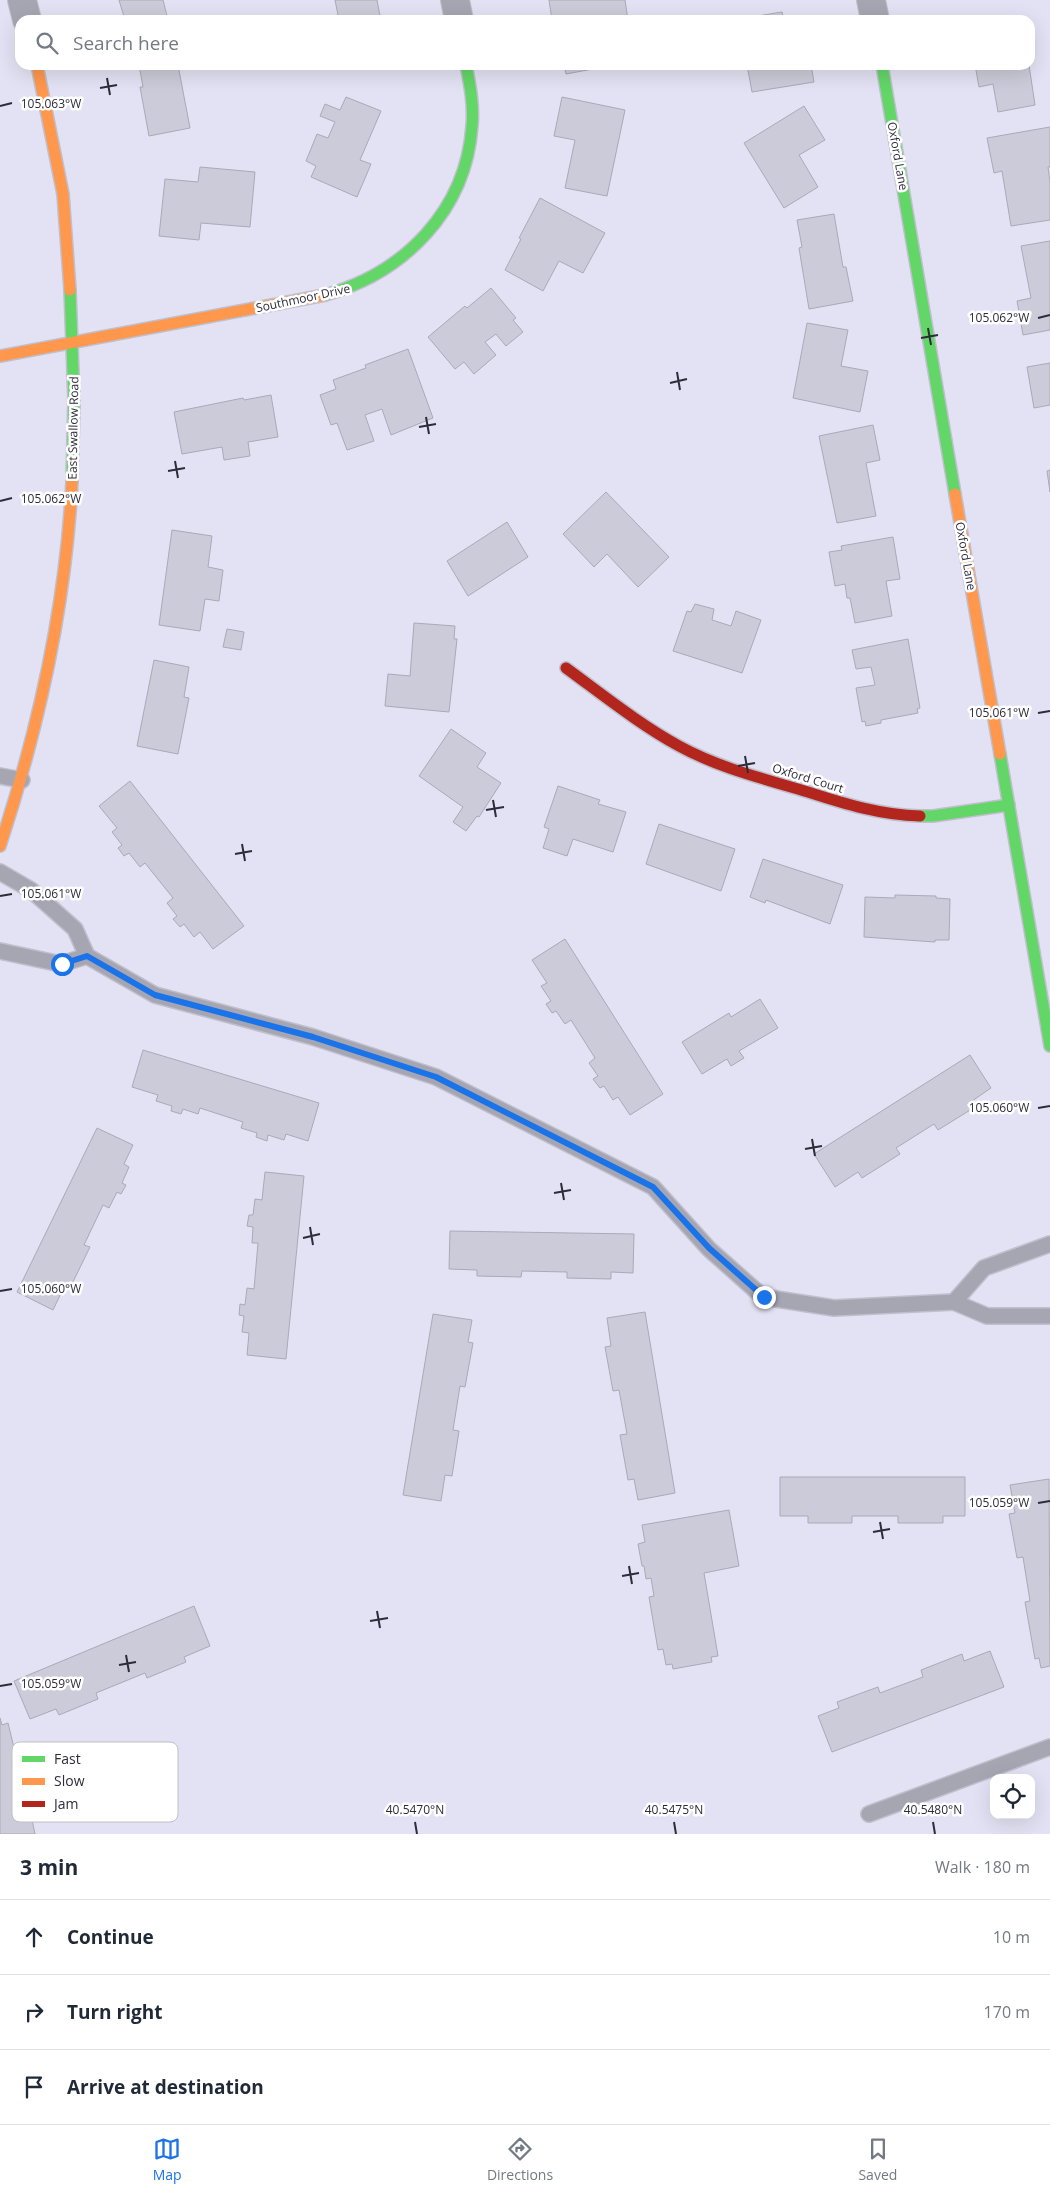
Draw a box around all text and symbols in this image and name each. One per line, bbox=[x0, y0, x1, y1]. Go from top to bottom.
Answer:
search box bbox=[15, 15, 1035, 70]
icon: search bbox=[33, 29, 61, 57]
text: Search here bbox=[73, 30, 179, 56]
text: 105.063°W bbox=[21, 95, 81, 112]
street label: Oxford Lane bbox=[884, 120, 912, 192]
street label: Southmoor Drive bbox=[254, 280, 352, 316]
text: 105.062°W bbox=[969, 309, 1029, 326]
street label: East Swallow Road bbox=[64, 376, 82, 480]
text: 105.062°W bbox=[21, 490, 81, 507]
street label: Oxford Lane bbox=[952, 520, 980, 592]
text: 105.061°W bbox=[969, 704, 1029, 721]
street label: Oxford Court bbox=[770, 759, 846, 797]
text: 105.061°W bbox=[21, 885, 81, 902]
route start bbox=[51, 953, 74, 976]
text: 105.060°W bbox=[969, 1099, 1029, 1116]
text: 105.060°W bbox=[21, 1280, 81, 1297]
route end bbox=[753, 1286, 776, 1309]
text: 105.059°W bbox=[969, 1494, 1029, 1511]
text: 105.059°W bbox=[21, 1675, 81, 1692]
legend bbox=[12, 1742, 178, 1822]
text: Fast bbox=[54, 1749, 81, 1768]
text: Slow bbox=[54, 1771, 85, 1790]
map controls bbox=[990, 1774, 1035, 1819]
button: locate bbox=[990, 1774, 1035, 1819]
text: Jam bbox=[52, 1794, 79, 1813]
text: 40.5470°N bbox=[386, 1801, 444, 1818]
text: 40.5475°N bbox=[645, 1801, 703, 1818]
text: 40.5480°N bbox=[904, 1801, 962, 1818]
text: 3 min bbox=[20, 1853, 78, 1881]
text: Walk · 180 m bbox=[935, 1856, 1030, 1878]
icon: ahead bbox=[20, 1923, 48, 1951]
text: Continue bbox=[67, 1924, 154, 1950]
text: 10 m bbox=[993, 1926, 1030, 1948]
icon: right bbox=[20, 1998, 48, 2026]
text: Turn right bbox=[67, 1999, 162, 2025]
text: 170 m bbox=[984, 2001, 1030, 2023]
icon: arrive bbox=[20, 2073, 48, 2101]
text: Arrive at destination bbox=[67, 2074, 264, 2100]
tab: Map bbox=[153, 2135, 182, 2184]
tab: Directions bbox=[487, 2135, 553, 2184]
tab: Saved bbox=[858, 2135, 897, 2184]

